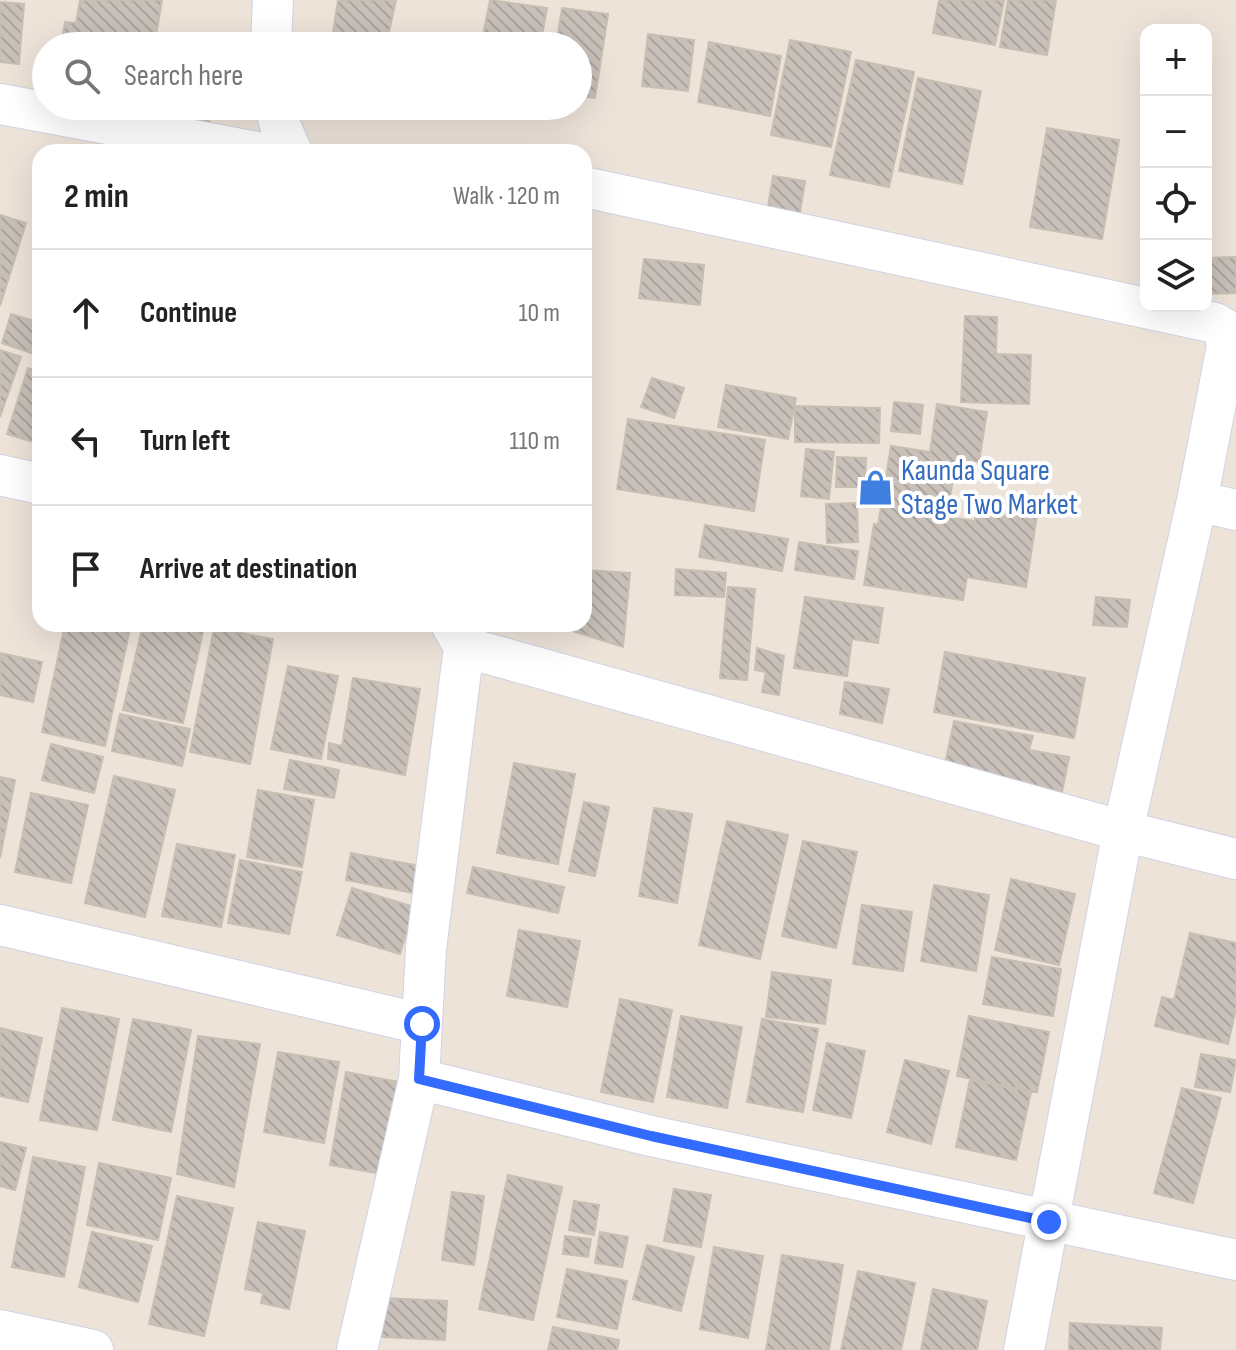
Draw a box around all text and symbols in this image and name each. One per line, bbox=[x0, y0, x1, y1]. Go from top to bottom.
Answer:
map controls bbox=[1140, 24, 1212, 312]
button: + bbox=[1140, 24, 1212, 96]
search box bbox=[32, 32, 592, 120]
icon: search bbox=[60, 54, 104, 98]
text: Search here bbox=[124, 58, 243, 94]
button: − bbox=[1140, 96, 1212, 168]
button: locate bbox=[1140, 168, 1212, 240]
text: 2 min bbox=[64, 176, 129, 217]
text: Walk · 120 m bbox=[453, 181, 560, 212]
button: layers bbox=[1140, 240, 1212, 312]
icon: ahead bbox=[64, 291, 108, 335]
text: Continue bbox=[140, 295, 237, 331]
text: 10 m bbox=[518, 298, 560, 329]
icon: left bbox=[64, 419, 108, 463]
text: Turn left bbox=[140, 423, 230, 459]
text: 110 m bbox=[509, 426, 560, 457]
place label: Kaunda Square Stage Two Market bbox=[901, 453, 1078, 523]
shop icon: Kaunda Square Stage Two Market bbox=[856, 468, 894, 506]
icon: arrive bbox=[64, 547, 108, 591]
text: Arrive at destination bbox=[140, 551, 357, 587]
route start bbox=[404, 1006, 440, 1042]
route end bbox=[1031, 1204, 1067, 1240]

